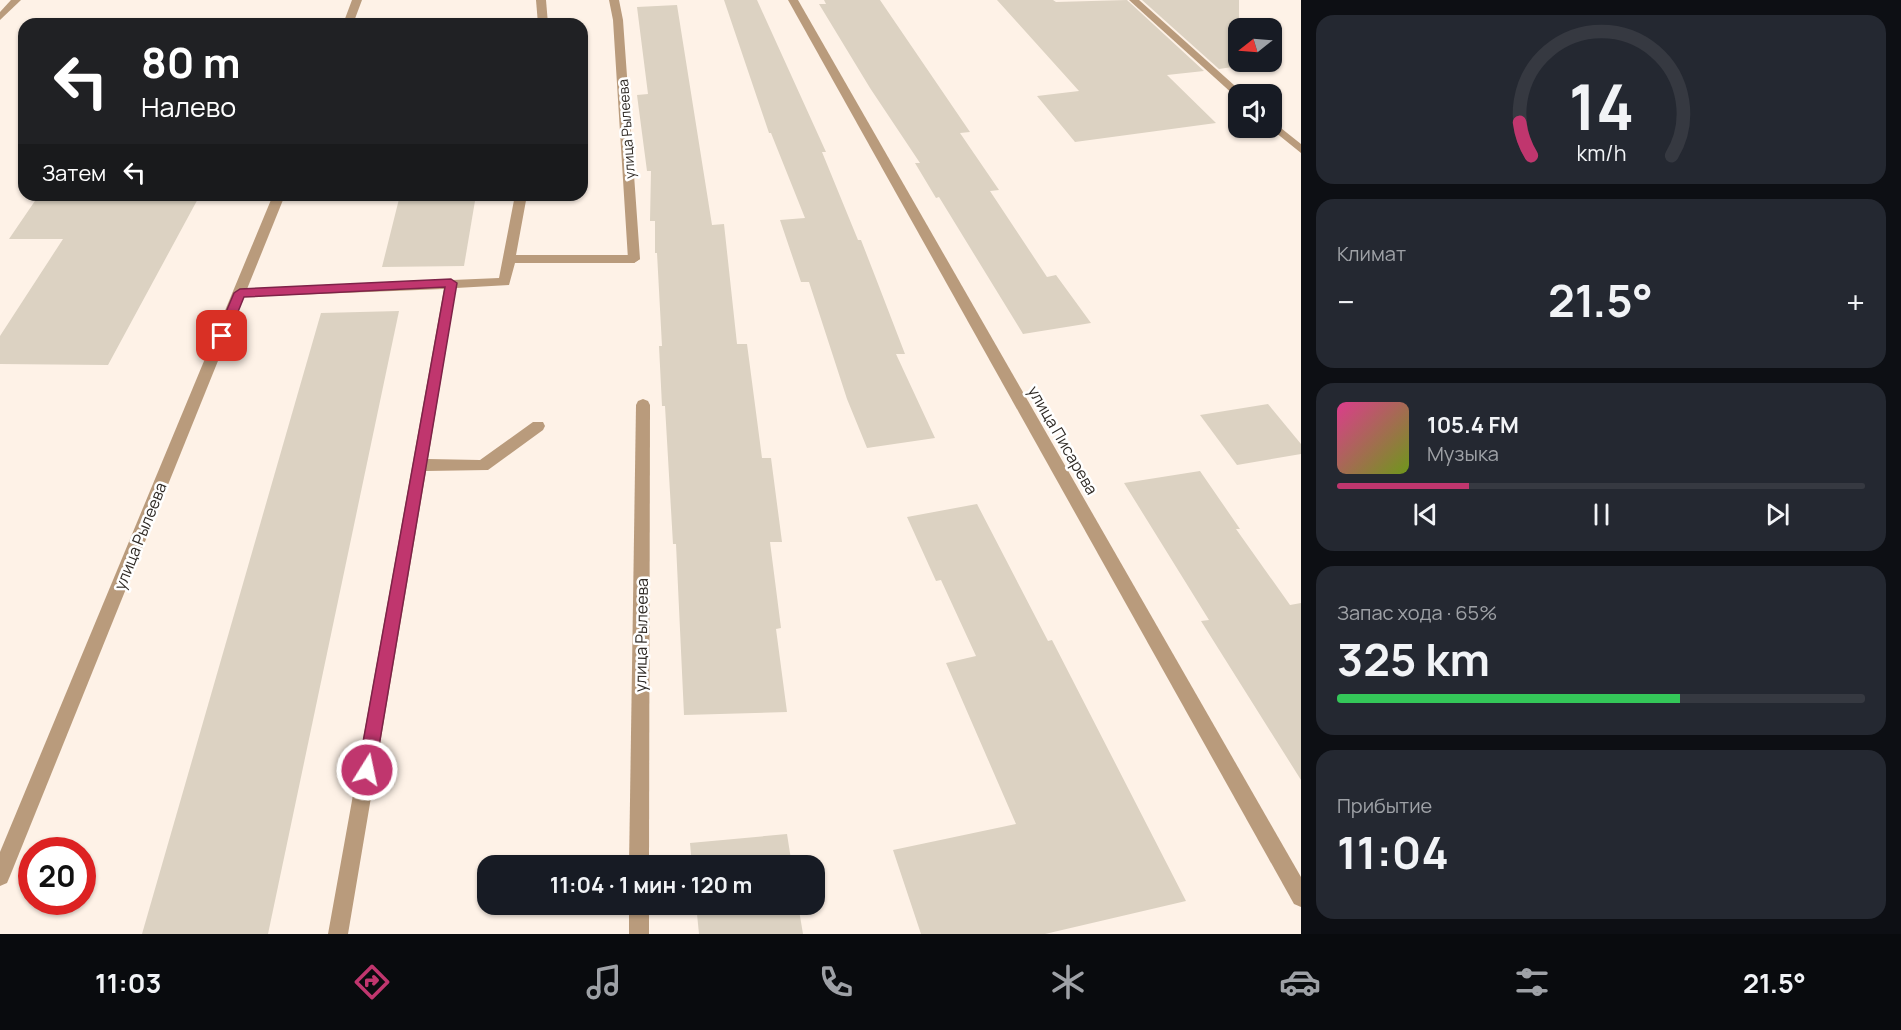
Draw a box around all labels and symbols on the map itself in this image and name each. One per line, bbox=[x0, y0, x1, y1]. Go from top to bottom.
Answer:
north arrow bbox=[1228, 18, 1282, 72]
street label: улица Рылеева bbox=[613, 79, 639, 179]
pin bbox=[196, 310, 247, 361]
street label: улица Писарева bbox=[1023, 381, 1103, 499]
street label: улица Рылеева bbox=[108, 479, 172, 593]
street label: улица Рылеева bbox=[629, 578, 653, 692]
position arrow bbox=[335, 738, 399, 802]
speed limit sign: 20 bbox=[18, 837, 96, 915]

